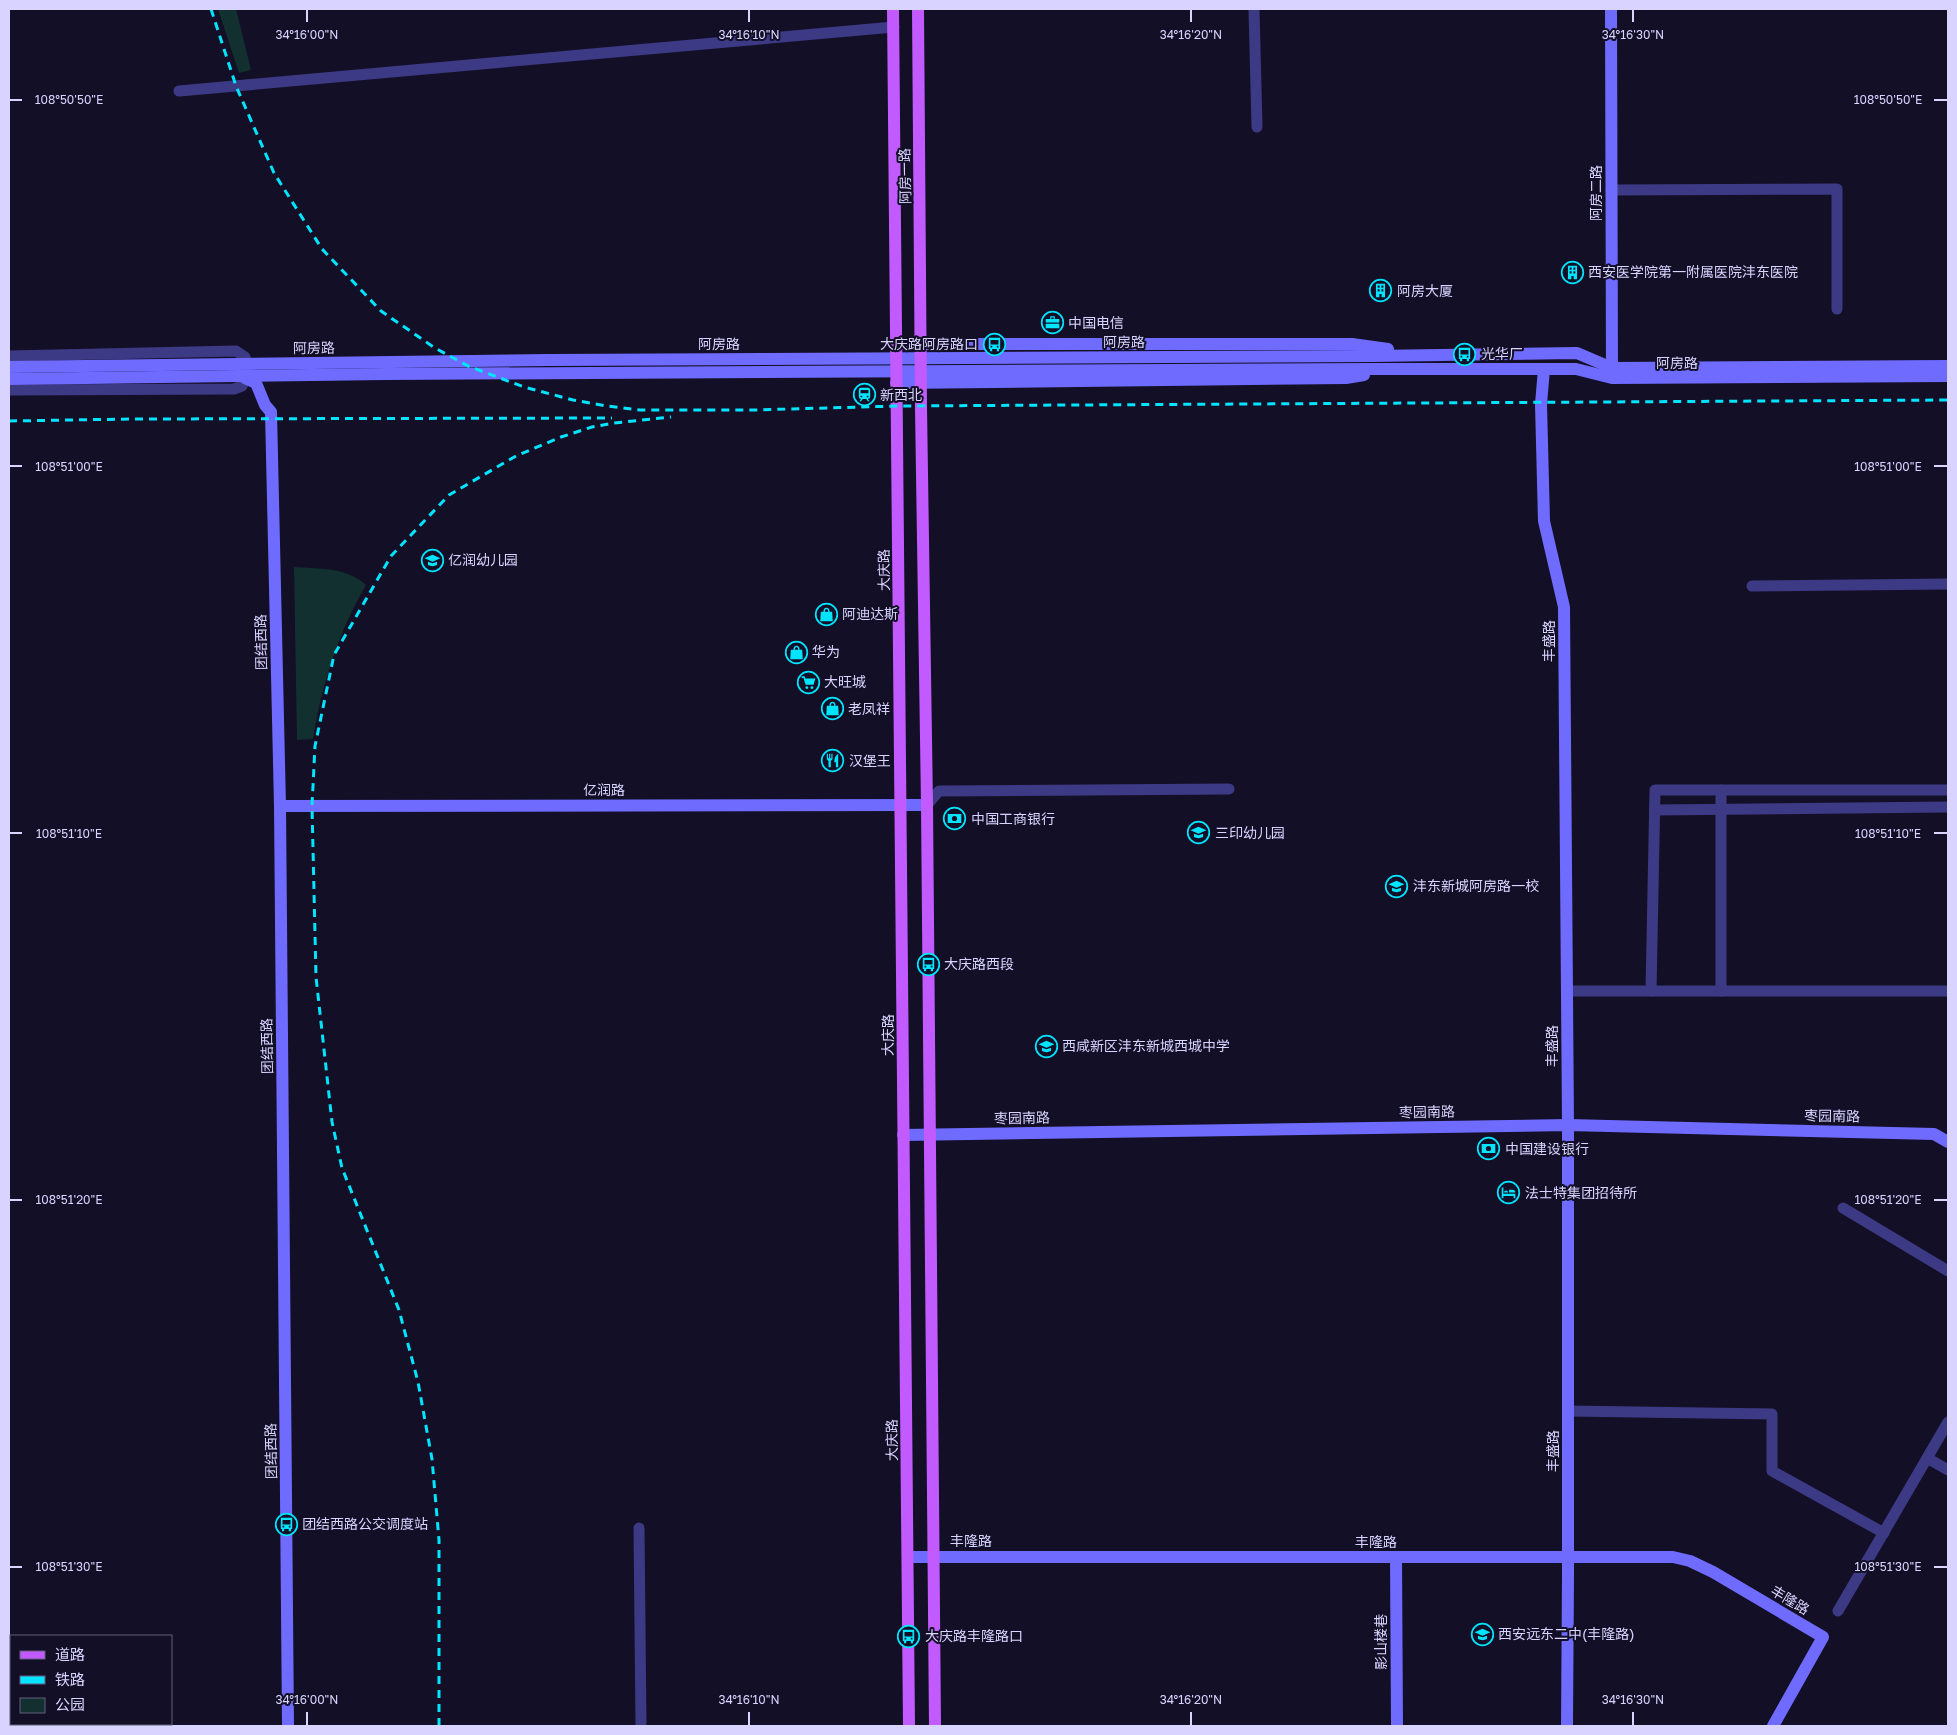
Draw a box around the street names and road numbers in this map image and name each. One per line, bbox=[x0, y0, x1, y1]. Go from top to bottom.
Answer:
street label: 阿房一路 bbox=[896, 148, 913, 204]
street label: 阿房二路 bbox=[1587, 165, 1604, 221]
street label: 阿房路 bbox=[1103, 333, 1145, 350]
street label: 阿房路 bbox=[698, 335, 740, 352]
street label: 阿房路 bbox=[293, 339, 335, 356]
street label: 阿房路 bbox=[1656, 354, 1698, 371]
street label: 大庆路 bbox=[875, 549, 892, 591]
street label: 团结西路 bbox=[252, 614, 269, 670]
street label: 丰盛路 bbox=[1540, 620, 1557, 662]
street label: 亿润路 bbox=[583, 781, 625, 798]
street label: 大庆路 bbox=[879, 1014, 896, 1056]
street label: 团结西路 bbox=[258, 1018, 275, 1074]
street label: 丰盛路 bbox=[1543, 1025, 1560, 1067]
street label: 枣园南路 bbox=[1399, 1103, 1455, 1120]
street label: 枣园南路 bbox=[1804, 1107, 1860, 1124]
street label: 枣园南路 bbox=[994, 1109, 1050, 1126]
street label: 大庆路 bbox=[883, 1419, 900, 1461]
street label: 团结西路 bbox=[262, 1423, 279, 1479]
street label: 丰盛路 bbox=[1544, 1430, 1561, 1472]
street label: 丰隆路 bbox=[950, 1532, 992, 1549]
street label: 丰隆路 bbox=[1355, 1533, 1397, 1550]
street label: 丰隆路 bbox=[1768, 1581, 1813, 1618]
street label: 影山楼巷 bbox=[1372, 1614, 1389, 1670]

